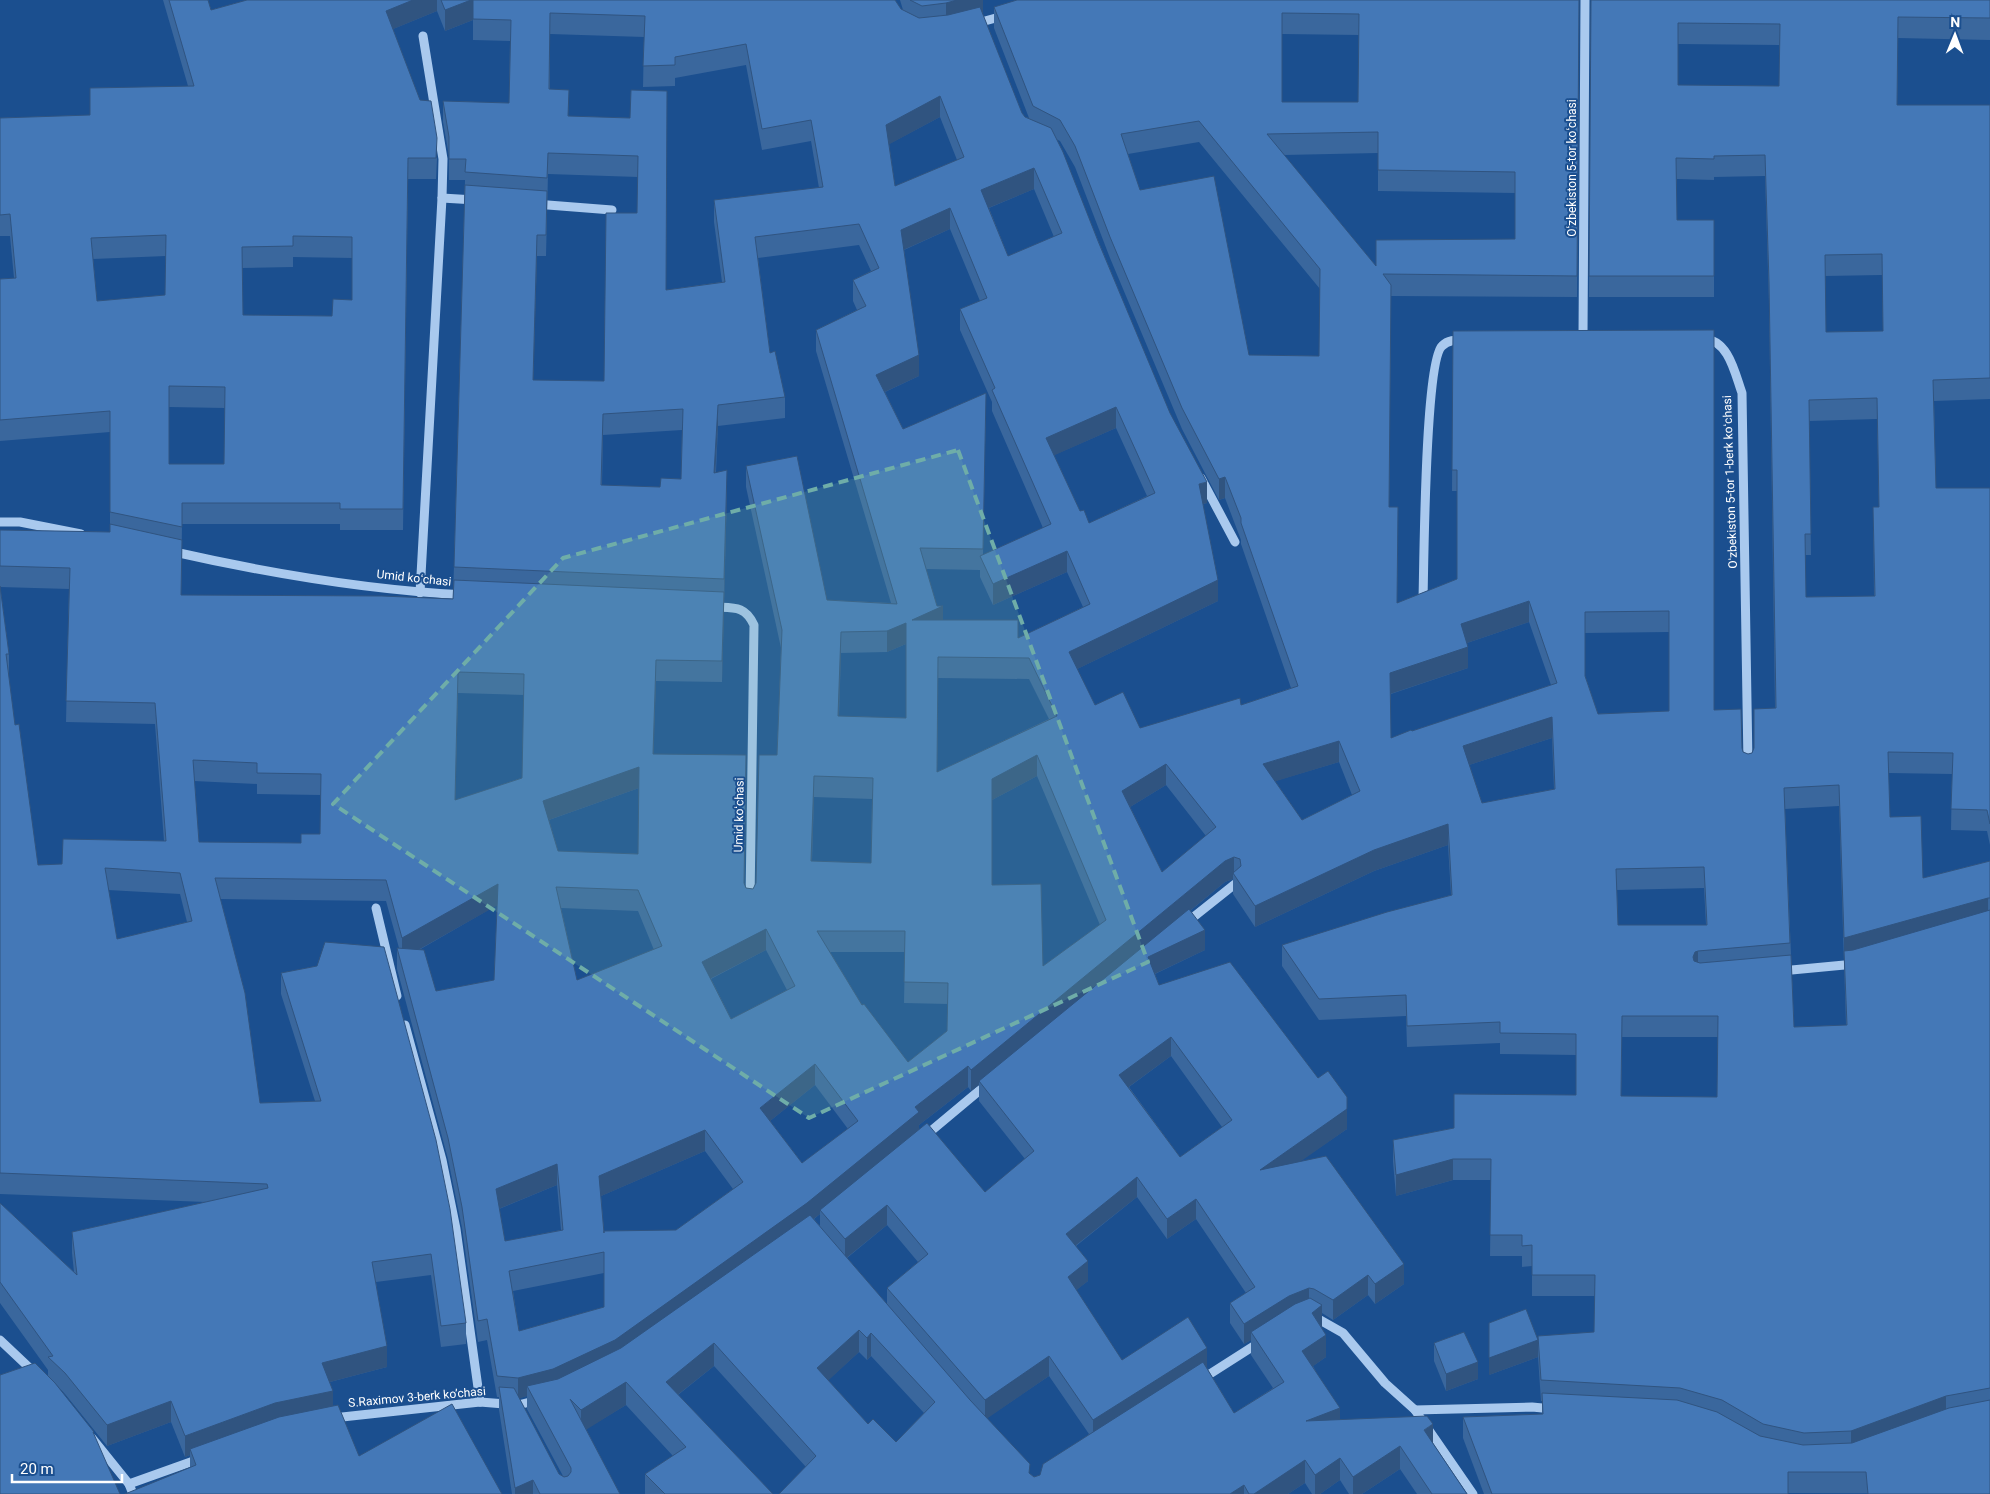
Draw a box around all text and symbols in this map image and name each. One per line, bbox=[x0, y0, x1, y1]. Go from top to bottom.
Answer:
north arrow bbox=[1930, 10, 1980, 60]
text: N bbox=[1950, 14, 1960, 30]
street label: Oʻzbekiston 5-tor koʻchasi bbox=[1565, 99, 1579, 237]
street label: Oʻzbekiston 5-tor 1-berk koʻchasi bbox=[1720, 395, 1740, 569]
street label: Umid koʻchasi bbox=[376, 567, 452, 589]
street label: Umid koʻchasi bbox=[731, 777, 747, 853]
street label: S.Raximov 3-berk koʼchasi bbox=[348, 1384, 487, 1410]
scale bar bbox=[12, 1452, 122, 1484]
text: 20 m bbox=[20, 1460, 54, 1478]

